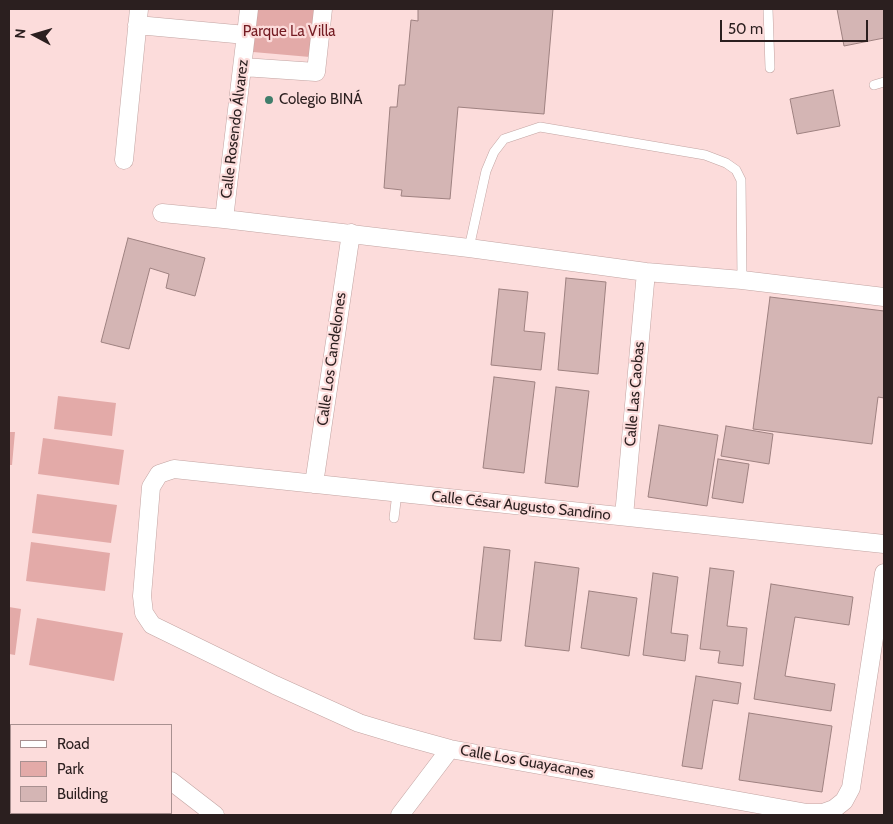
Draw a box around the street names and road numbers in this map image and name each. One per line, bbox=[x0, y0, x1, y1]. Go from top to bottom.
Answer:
street label: Calle Rosendo Álvarez bbox=[218, 58, 252, 200]
street label: Calle Los Candelones bbox=[314, 291, 350, 427]
street label: Calle Las Caobas bbox=[621, 341, 649, 447]
street label: Calle César Augusto Sandino bbox=[430, 488, 612, 524]
street label: Calle Los Guayacanes bbox=[459, 741, 595, 783]

